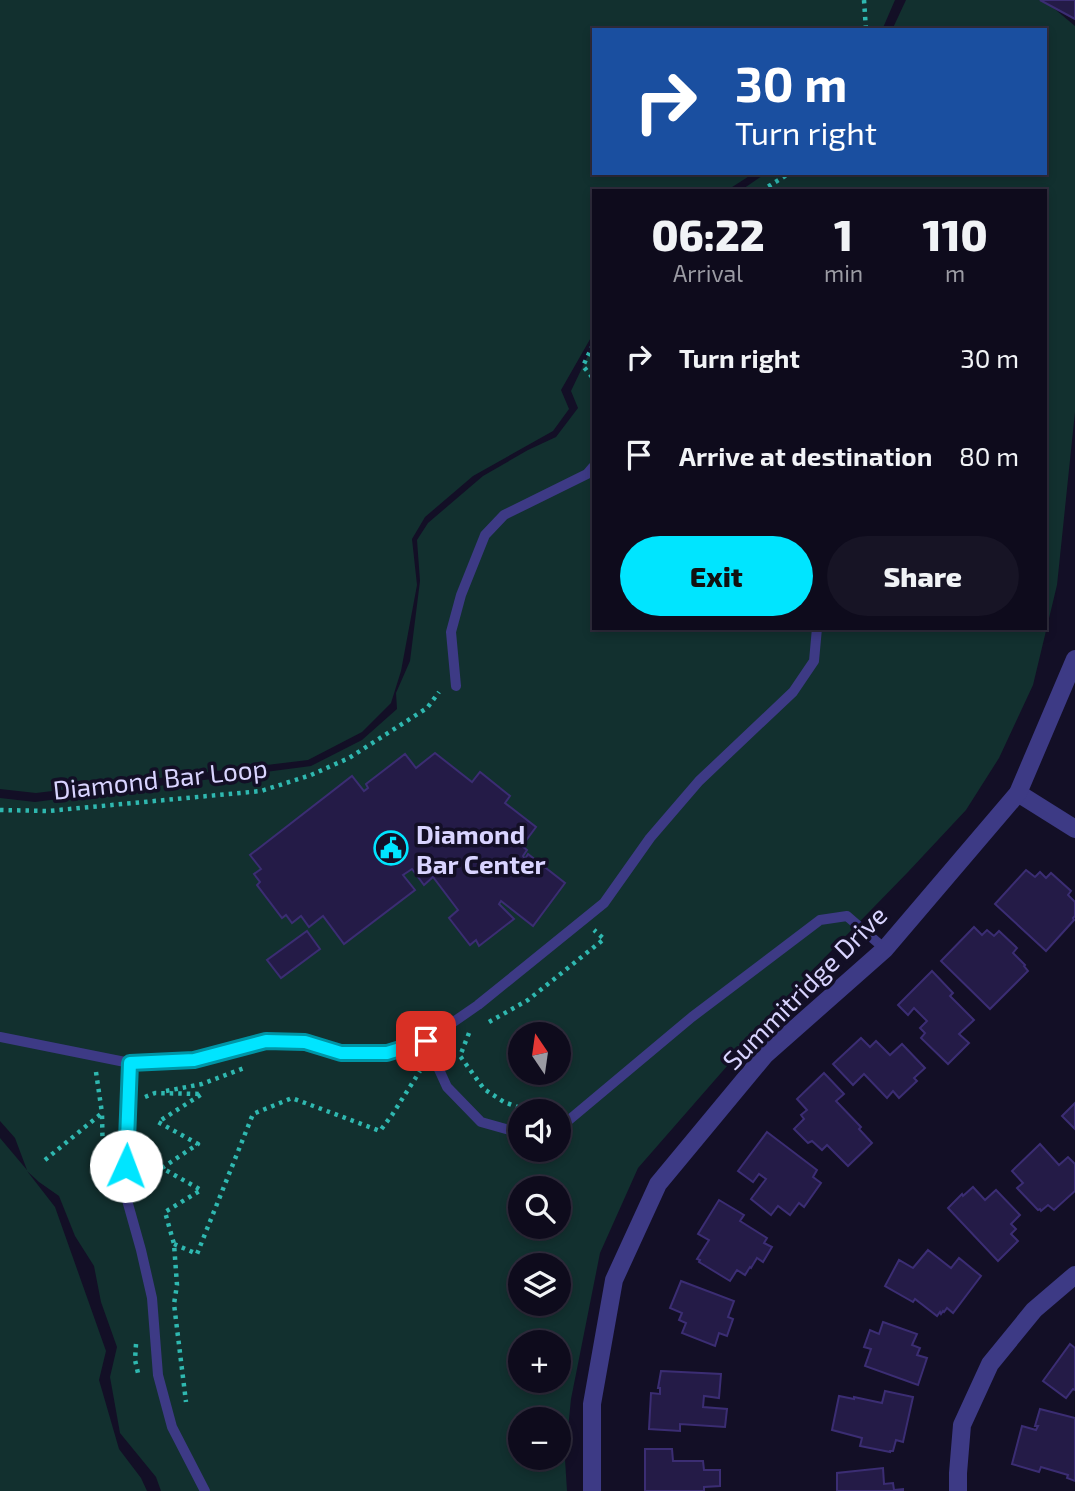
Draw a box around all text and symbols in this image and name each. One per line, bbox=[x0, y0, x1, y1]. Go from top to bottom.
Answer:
text: 30 m bbox=[735, 53, 847, 112]
icon: right bbox=[620, 56, 711, 147]
text: Turn right bbox=[735, 113, 877, 151]
text: 06:22 bbox=[651, 209, 765, 259]
text: 1 bbox=[834, 209, 853, 259]
text: 110 bbox=[923, 209, 988, 259]
text: Arrival bbox=[673, 259, 743, 287]
text: min bbox=[824, 259, 863, 287]
text: m bbox=[945, 259, 965, 287]
icon: right bbox=[620, 338, 658, 376]
text: Turn right bbox=[679, 342, 800, 373]
text: 30 m bbox=[960, 342, 1019, 373]
icon: arrive bbox=[620, 436, 658, 474]
text: Arrive at destination bbox=[679, 440, 932, 471]
text: 80 m bbox=[959, 440, 1019, 471]
button: Exit bbox=[620, 536, 813, 616]
button: Share bbox=[827, 536, 1019, 616]
street label: Diamond Bar Loop bbox=[51, 751, 269, 805]
place label: Diamond Bar Center bbox=[416, 818, 546, 879]
public building icon: Diamond Bar Center bbox=[372, 829, 410, 867]
street label: Summitridge Drive bbox=[716, 899, 892, 1075]
pin bbox=[396, 1011, 456, 1071]
icon: arrive bbox=[407, 1022, 445, 1060]
north arrow bbox=[508, 1022, 570, 1085]
map controls bbox=[508, 1022, 571, 1470]
button: sound bbox=[508, 1099, 571, 1162]
position arrow bbox=[89, 1129, 163, 1203]
button: search bbox=[508, 1176, 571, 1239]
button: layers bbox=[508, 1253, 571, 1316]
button: + bbox=[508, 1330, 571, 1393]
button: − bbox=[508, 1407, 571, 1470]

